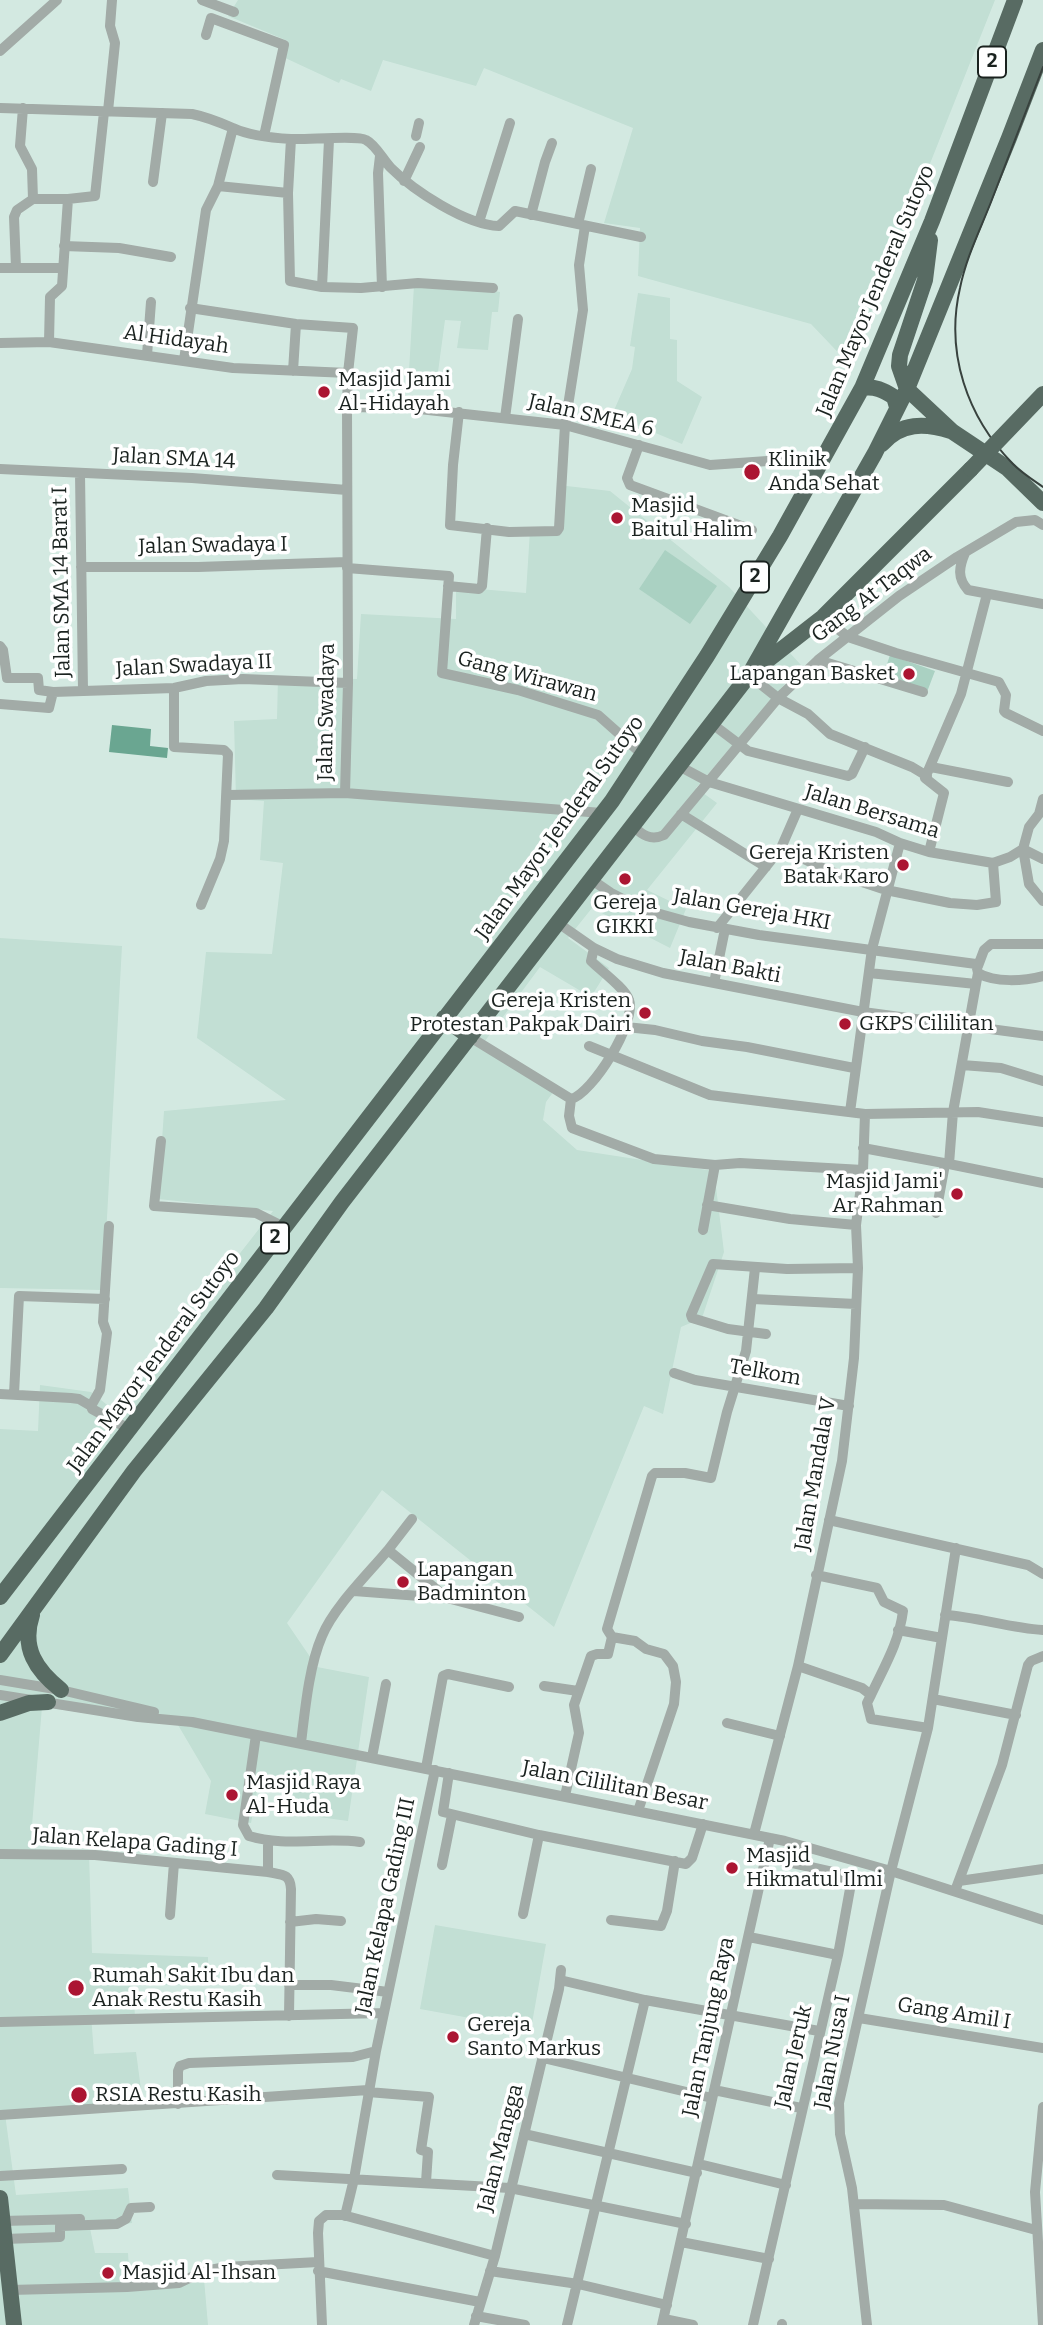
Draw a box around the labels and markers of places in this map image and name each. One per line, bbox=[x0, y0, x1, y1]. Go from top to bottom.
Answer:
place label: Masjid Jami Al-Hidayah bbox=[338, 367, 451, 417]
marker: Masjid Jami Al-Hidayah bbox=[316, 384, 332, 400]
place label: Klinik Anda Sehat bbox=[768, 447, 880, 497]
marker: Klinik Anda Sehat bbox=[742, 462, 762, 482]
place label: Masjid Baitul Halim bbox=[631, 493, 753, 543]
marker: Masjid Baitul Halim bbox=[609, 510, 625, 526]
place label: Lapangan Basket bbox=[730, 661, 895, 687]
marker: Lapangan Basket bbox=[901, 666, 917, 682]
place label: Gereja Kristen Batak Karo bbox=[749, 840, 889, 890]
marker: Gereja Kristen Batak Karo bbox=[895, 857, 911, 873]
marker: Gereja GIKKI bbox=[617, 871, 633, 887]
place label: Gereja GIKKI bbox=[593, 890, 657, 940]
place label: Gereja Kristen Protestan Pakpak Dairi bbox=[410, 988, 631, 1038]
marker: Gereja Kristen Protestan Pakpak Dairi bbox=[637, 1005, 653, 1021]
place label: GKPS Cililitan bbox=[859, 1011, 994, 1037]
marker: GKPS Cililitan bbox=[837, 1016, 853, 1032]
place label: Masjid Jami' Ar Rahman bbox=[826, 1169, 943, 1219]
marker: Masjid Jami' Ar Rahman bbox=[949, 1186, 965, 1202]
place label: Lapangan Badminton bbox=[417, 1557, 526, 1607]
marker: Lapangan Badminton bbox=[395, 1574, 411, 1590]
place label: Masjid Raya Al-Huda bbox=[246, 1770, 361, 1820]
marker: Masjid Raya Al-Huda bbox=[224, 1787, 240, 1803]
place label: Masjid Hikmatul Ilmi bbox=[746, 1843, 883, 1893]
marker: Masjid Hikmatul Ilmi bbox=[724, 1860, 740, 1876]
place label: Rumah Sakit Ibu dan Anak Restu Kasih bbox=[92, 1963, 294, 2013]
marker: Rumah Sakit Ibu dan Anak Restu Kasih bbox=[66, 1978, 86, 1998]
place label: Gereja Santo Markus bbox=[467, 2012, 601, 2062]
marker: Gereja Santo Markus bbox=[445, 2029, 461, 2045]
place label: RSIA Restu Kasih bbox=[95, 2082, 262, 2108]
marker: RSIA Restu Kasih bbox=[69, 2085, 89, 2105]
place label: Masjid Al-Ihsan bbox=[122, 2260, 276, 2286]
marker: Masjid Al-Ihsan bbox=[100, 2265, 116, 2281]

